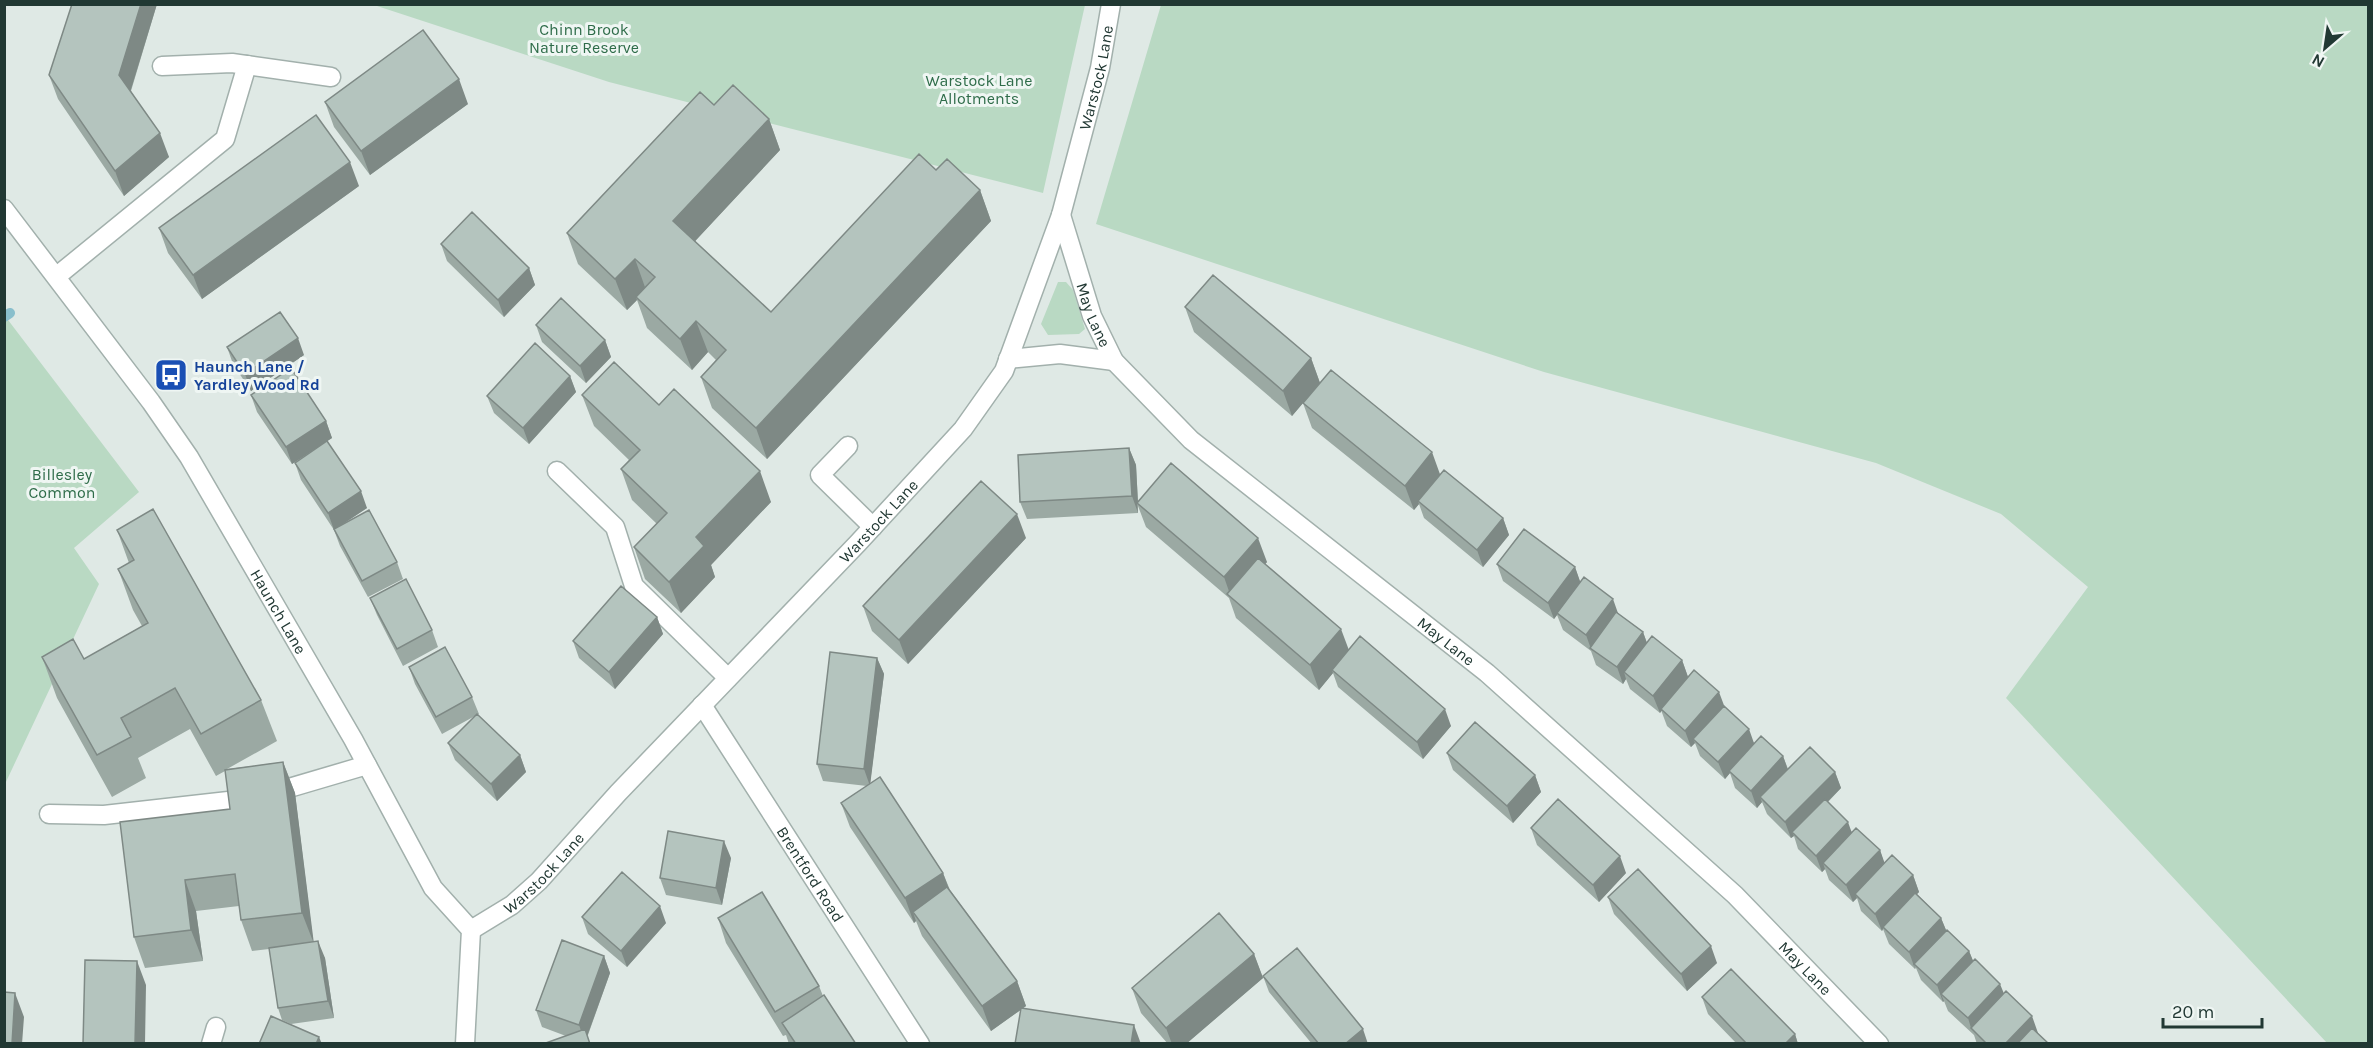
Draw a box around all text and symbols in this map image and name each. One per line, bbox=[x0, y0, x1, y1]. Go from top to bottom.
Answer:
north arrow bbox=[2295, 18, 2355, 78]
park label: Chinn Brook Nature Reserve bbox=[529, 20, 639, 57]
street label: Warstock Lane bbox=[1075, 24, 1117, 132]
text: N bbox=[2308, 50, 2328, 72]
park label: Warstock Lane Allotments bbox=[926, 71, 1032, 108]
street label: May Lane bbox=[1072, 280, 1115, 350]
bus stop icon: Haunch Lane / Yardley Wood Rd bbox=[153, 357, 189, 393]
place label: Haunch Lane / Yardley Wood Rd bbox=[194, 357, 320, 394]
park label: Billesley Common bbox=[29, 465, 95, 502]
street label: Warstock Lane bbox=[835, 475, 922, 567]
street label: Haunch Lane bbox=[246, 566, 310, 657]
street label: May Lane bbox=[1414, 613, 1479, 670]
street label: Brentford Road bbox=[773, 823, 848, 926]
street label: Warstock Lane bbox=[500, 829, 588, 918]
street label: May Lane bbox=[1775, 937, 1835, 999]
scale bar bbox=[2163, 991, 2262, 1029]
text: 20 m bbox=[2172, 1001, 2214, 1023]

